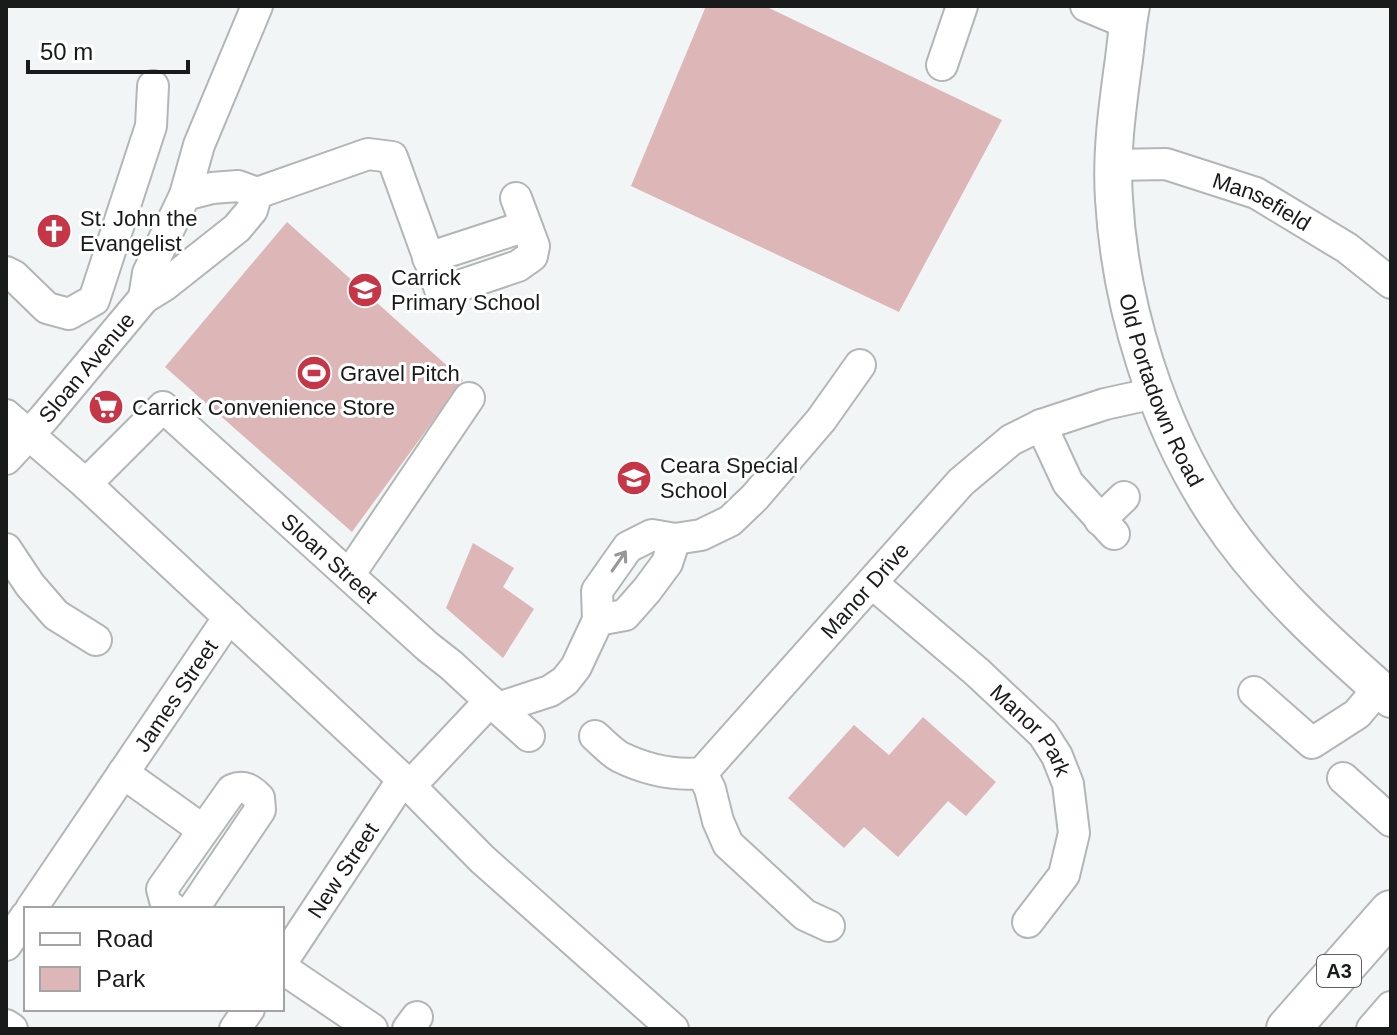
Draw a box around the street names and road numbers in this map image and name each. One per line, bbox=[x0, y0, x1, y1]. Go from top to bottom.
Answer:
street label: Mansefield bbox=[1209, 168, 1315, 236]
street label: Old Portadown Road bbox=[1114, 291, 1208, 491]
street label: Sloan Avenue bbox=[34, 307, 140, 428]
street label: Sloan Street bbox=[276, 509, 383, 608]
street label: Manor Drive bbox=[816, 538, 914, 644]
street label: James Street bbox=[129, 635, 223, 756]
street label: Manor Park bbox=[985, 679, 1076, 781]
street label: New Street bbox=[303, 818, 384, 923]
road number: A3 bbox=[1317, 955, 1361, 987]

